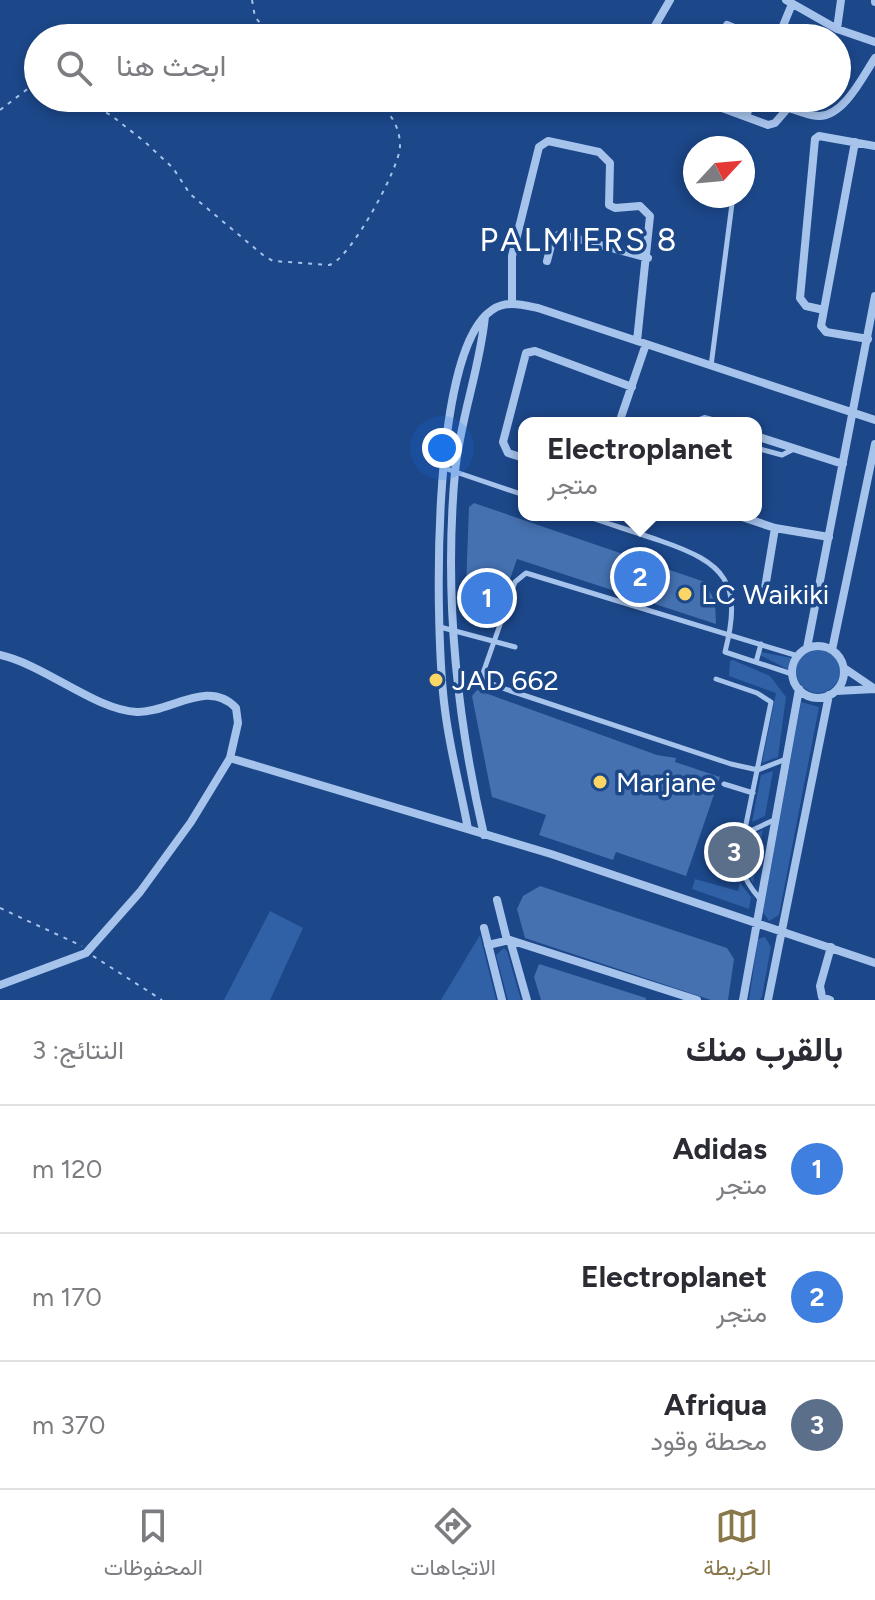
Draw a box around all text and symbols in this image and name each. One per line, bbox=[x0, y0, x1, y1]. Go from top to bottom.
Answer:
search box bbox=[24, 24, 851, 112]
icon: search bbox=[52, 46, 96, 90]
text: ابحث هنا bbox=[116, 47, 226, 84]
north arrow bbox=[683, 136, 755, 208]
district label: PALMIERS 8 bbox=[480, 221, 678, 259]
popup bbox=[518, 417, 762, 521]
your location bbox=[422, 428, 462, 468]
text: Electroplanet bbox=[547, 430, 733, 467]
text: متجر bbox=[547, 469, 598, 501]
pin: 2 bbox=[614, 547, 666, 607]
pin: 1 bbox=[461, 568, 513, 628]
place label: LC Waikiki bbox=[701, 577, 829, 611]
marker: LC Waikiki bbox=[676, 585, 694, 603]
place label: JAD 662 bbox=[452, 663, 559, 697]
marker: JAD 662 bbox=[427, 671, 445, 689]
place label: Marjane bbox=[616, 765, 716, 799]
marker: Marjane bbox=[591, 773, 609, 791]
pin: 3 bbox=[708, 822, 760, 882]
text: بالقرب منك bbox=[686, 1029, 843, 1070]
text: النتائج: 3 bbox=[32, 1034, 124, 1066]
text: Adidas bbox=[672, 1130, 767, 1167]
text: 120 m bbox=[32, 1153, 103, 1185]
text: 1 bbox=[812, 1153, 823, 1185]
text: متجر bbox=[716, 1169, 767, 1201]
text: Electroplanet bbox=[581, 1258, 767, 1295]
text: 170 m bbox=[32, 1281, 102, 1313]
text: 2 bbox=[809, 1281, 825, 1313]
text: متجر bbox=[716, 1297, 767, 1329]
text: Afriqua bbox=[664, 1386, 767, 1423]
text: 370 m bbox=[32, 1409, 105, 1441]
text: 3 bbox=[810, 1409, 824, 1441]
text: محطة وقود bbox=[651, 1425, 767, 1457]
tab: المحفوظات bbox=[104, 1504, 203, 1587]
tab: الاتجاهات bbox=[410, 1504, 496, 1587]
tab: الخريطة bbox=[703, 1504, 771, 1587]

